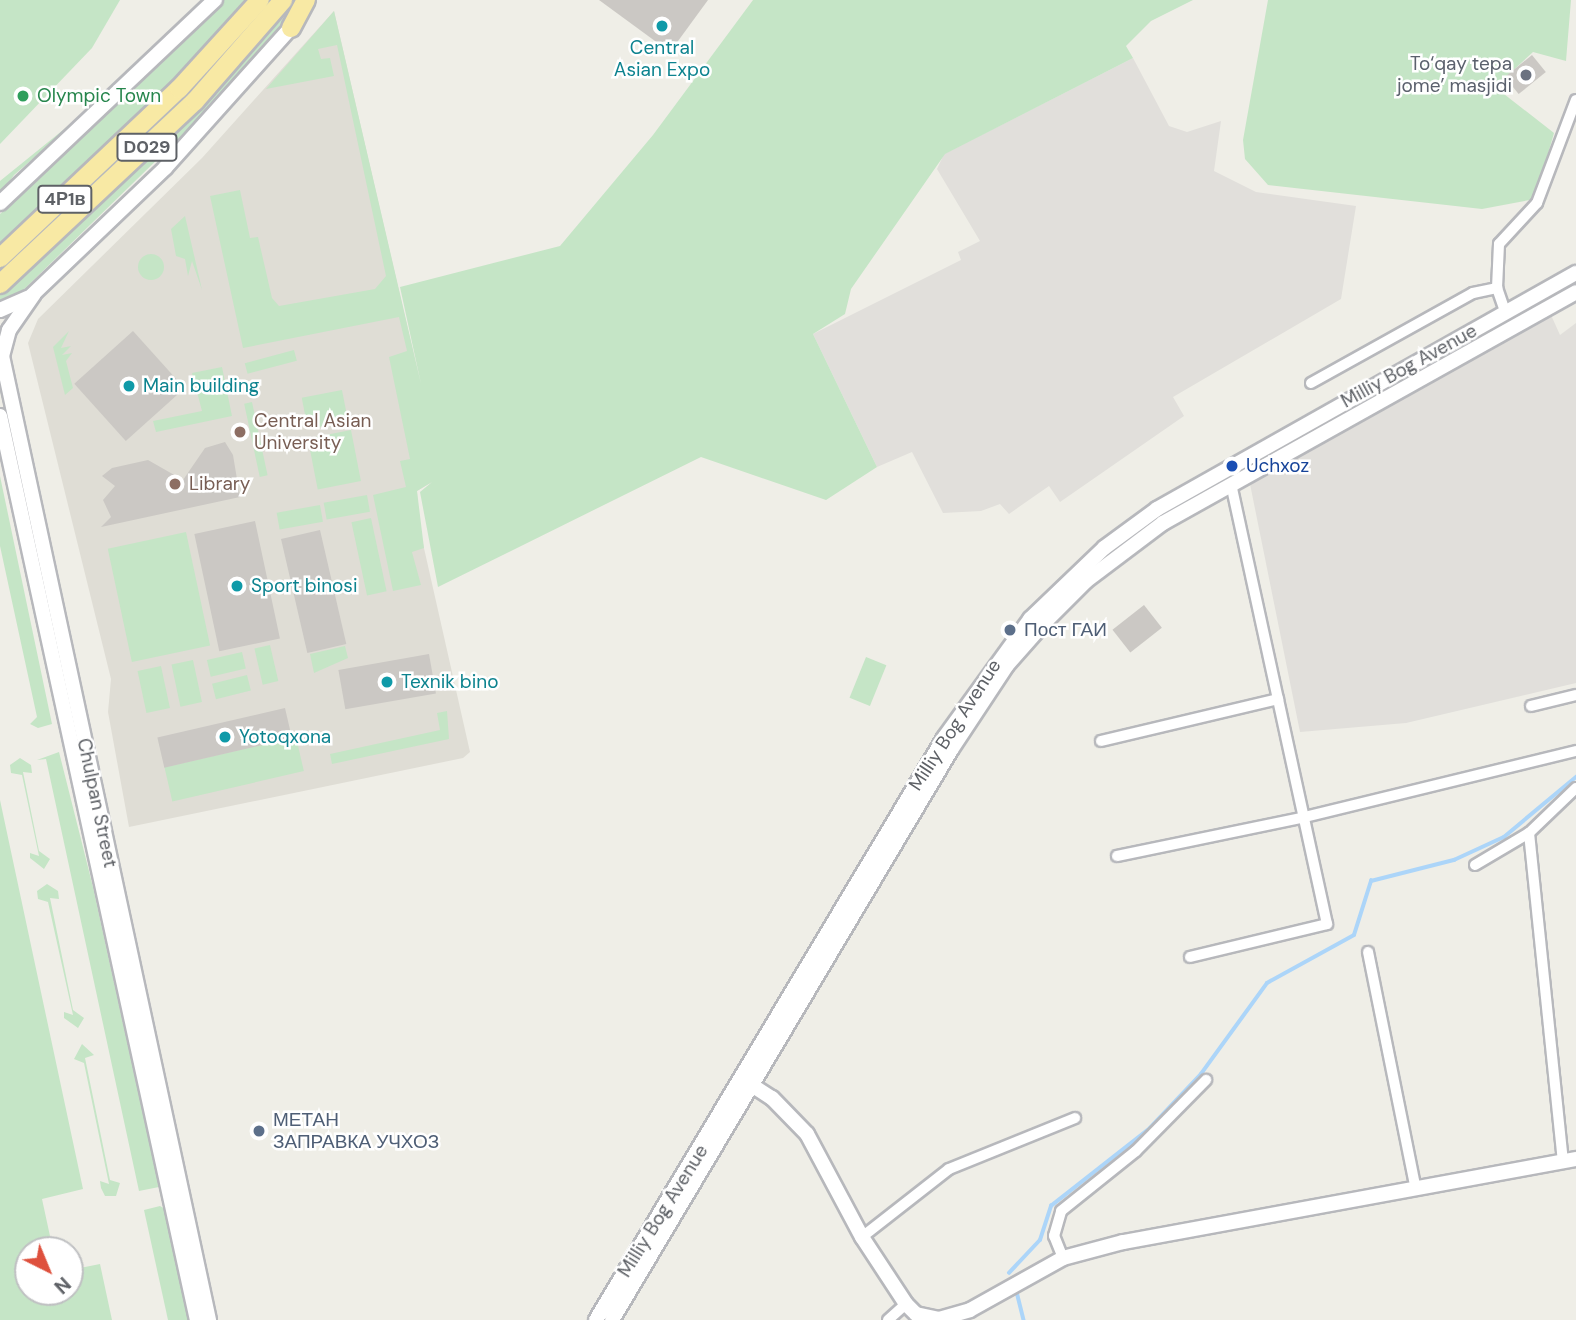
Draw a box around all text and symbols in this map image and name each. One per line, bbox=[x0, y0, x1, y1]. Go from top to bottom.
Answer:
marker: Central Asian Expo bbox=[654, 18, 670, 34]
place label: Central Asian Expo bbox=[614, 37, 710, 81]
place label: To‘qay tepa jome’ masjidi bbox=[1397, 53, 1512, 97]
marker: To‘qay tepa jome’ masjidi bbox=[1518, 67, 1534, 83]
place label: Olympic Town bbox=[37, 85, 161, 107]
marker: Olympic Town bbox=[15, 88, 31, 104]
road number: D029 bbox=[116, 132, 178, 162]
road number: 4Р1в bbox=[37, 184, 93, 214]
street label: Milliy Bog Avenue bbox=[1337, 319, 1481, 413]
place label: Main building bbox=[143, 375, 259, 397]
marker: Main building bbox=[121, 378, 137, 394]
place label: Central Asian University bbox=[254, 410, 371, 454]
marker: Central Asian University bbox=[232, 424, 248, 440]
place label: Uchxoz bbox=[1246, 455, 1309, 477]
marker: Uchxoz bbox=[1224, 458, 1240, 474]
place label: Library bbox=[189, 473, 250, 495]
marker: Library bbox=[167, 476, 183, 492]
place label: Sport binosi bbox=[251, 575, 357, 597]
marker: Sport binosi bbox=[229, 578, 245, 594]
place label: Пост ГАИ bbox=[1024, 619, 1107, 641]
marker: Пост ГАИ bbox=[1002, 622, 1018, 638]
street label: Milliy Bog Avenue bbox=[904, 655, 1006, 795]
place label: Texnik bino bbox=[401, 671, 498, 693]
marker: Texnik bino bbox=[379, 674, 395, 690]
place label: Yotoqxona bbox=[239, 726, 331, 748]
marker: Yotoqxona bbox=[217, 729, 233, 745]
street label: Chulpan Street bbox=[72, 736, 122, 870]
place label: МЕТАН ЗАПРАВКА УЧХОЗ bbox=[273, 1109, 439, 1153]
marker: МЕТАН ЗАПРАВКА УЧХОЗ bbox=[251, 1123, 267, 1139]
street label: Milliy Bog Avenue bbox=[613, 1141, 713, 1281]
north arrow bbox=[14, 1236, 84, 1306]
text: N bbox=[49, 1271, 76, 1299]

